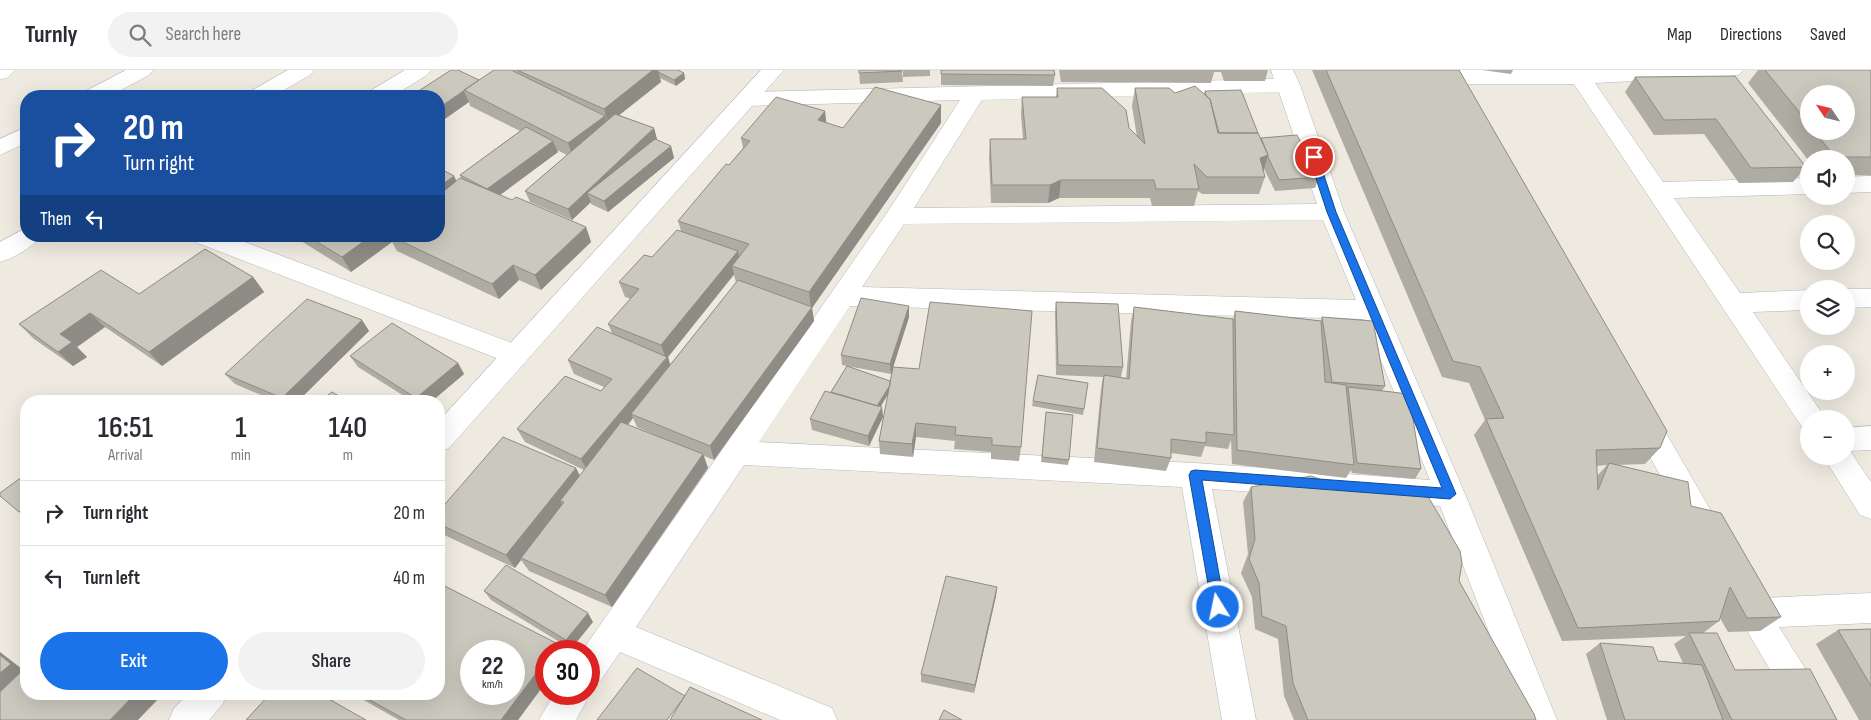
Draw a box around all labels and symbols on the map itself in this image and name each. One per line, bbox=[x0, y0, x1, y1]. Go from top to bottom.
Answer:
north arrow bbox=[1800, 85, 1855, 140]
pin bbox=[1293, 136, 1335, 178]
position arrow bbox=[1191, 580, 1243, 632]
speed limit sign: 30 bbox=[535, 640, 600, 705]

